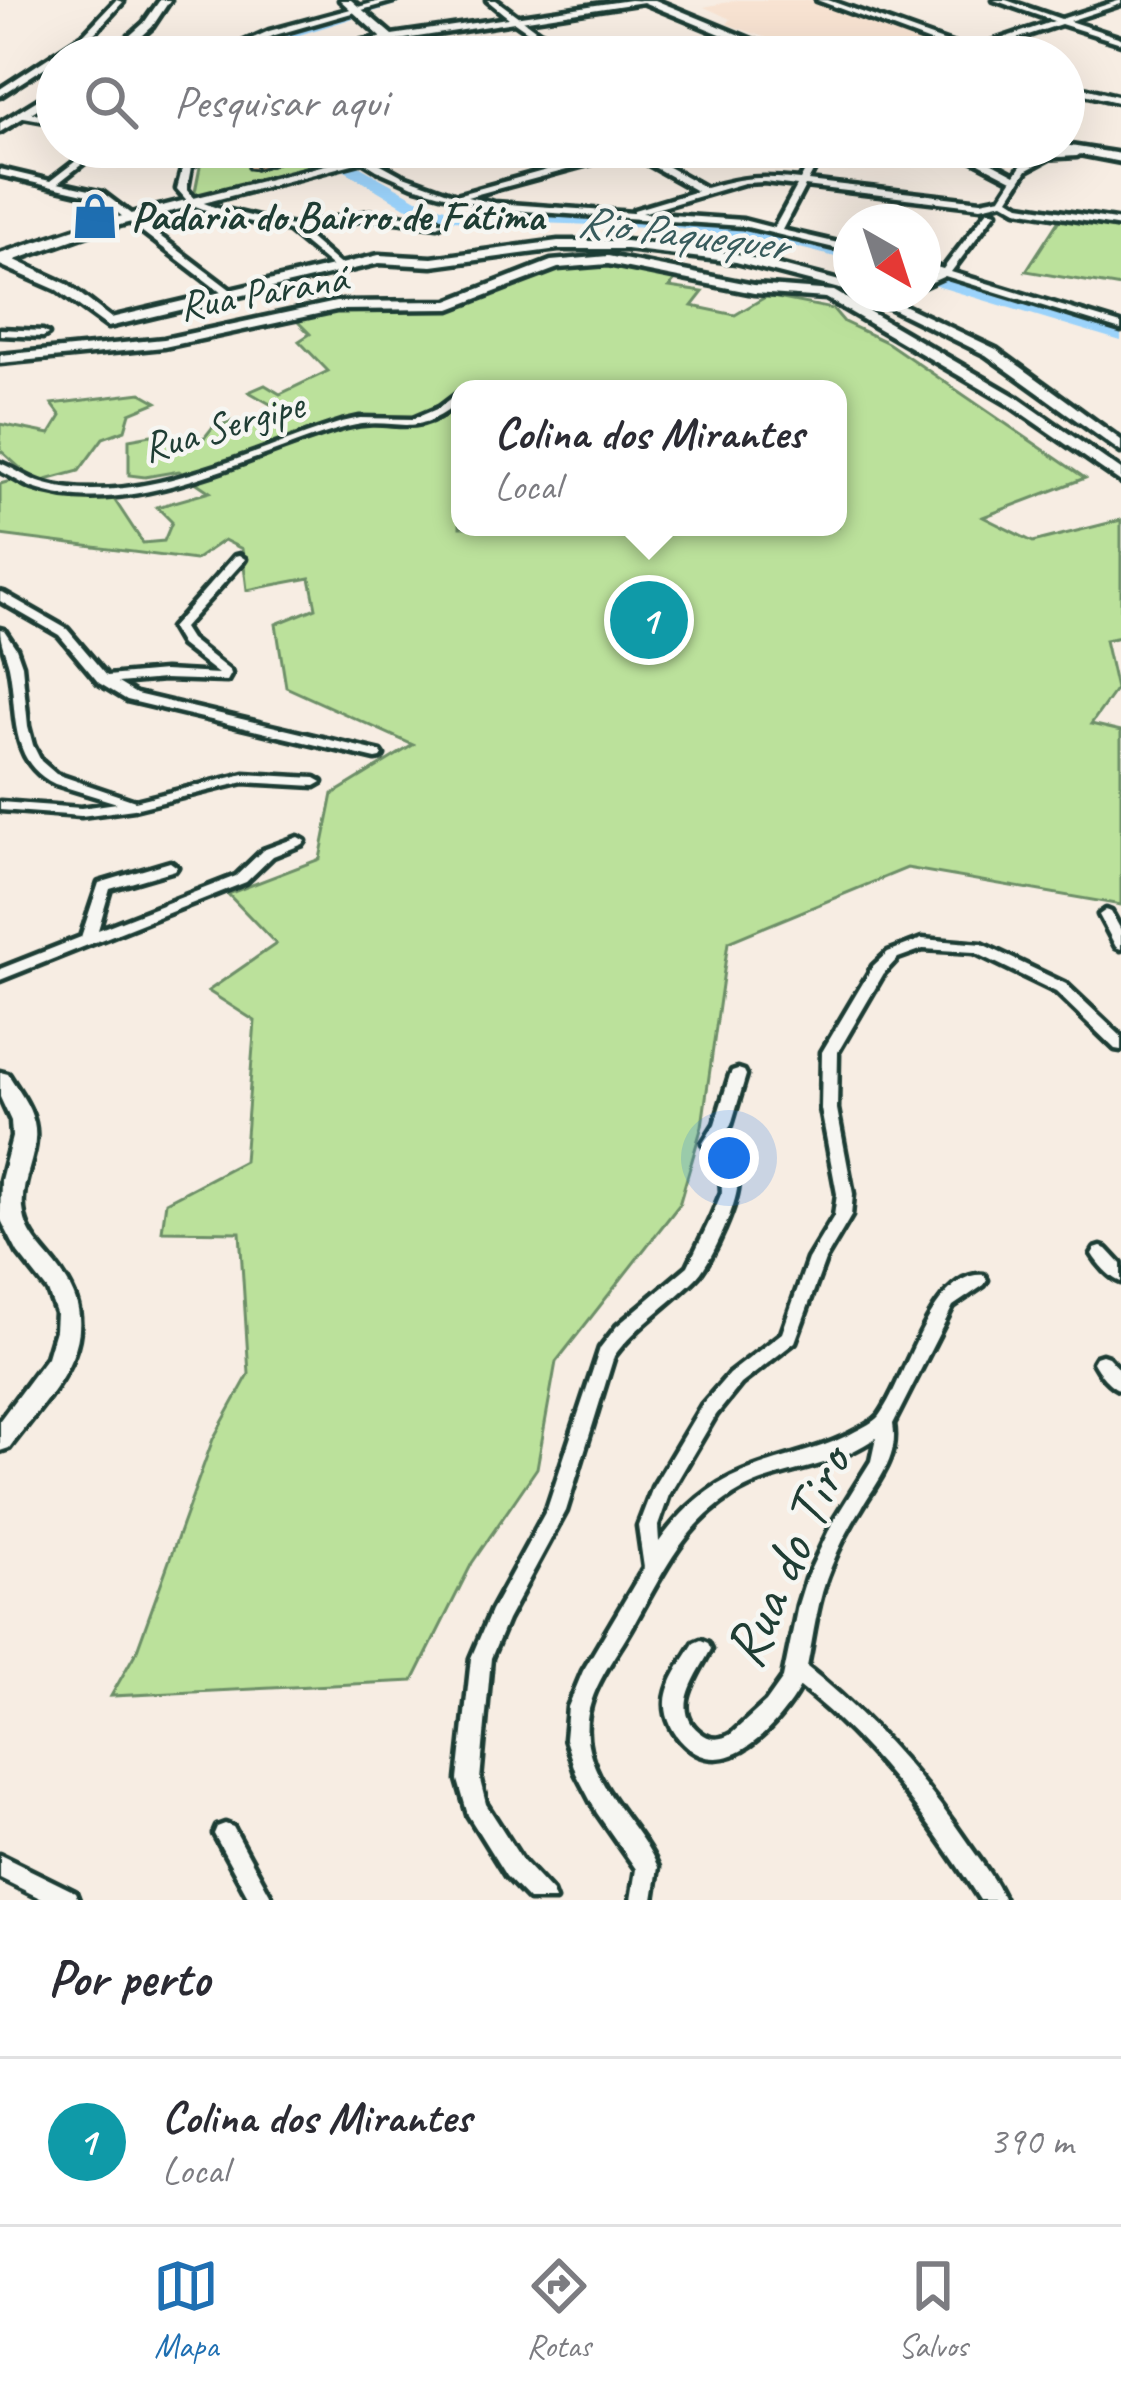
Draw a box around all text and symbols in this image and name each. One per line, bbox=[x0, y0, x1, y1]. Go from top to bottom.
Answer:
search box bbox=[36, 36, 1085, 168]
icon: search bbox=[78, 69, 144, 135]
text: Pesquisar aqui bbox=[174, 74, 388, 131]
place label: Padaria do Bairro de Fátima bbox=[131, 190, 547, 243]
shop icon: Padaria do Bairro de Fátima bbox=[70, 191, 120, 241]
water label: Rio Paquequer bbox=[575, 192, 796, 275]
north arrow bbox=[833, 204, 941, 312]
street label: Rua Paraná bbox=[175, 251, 355, 333]
street label: Rua Sergipe bbox=[136, 377, 312, 474]
popup bbox=[451, 380, 847, 536]
text: Colina dos Mirantes bbox=[494, 405, 804, 462]
text: Local bbox=[494, 462, 561, 511]
pin: 1 bbox=[610, 575, 688, 665]
your location bbox=[699, 1128, 759, 1188]
street label: Rua do Tiro bbox=[705, 1430, 871, 1678]
text: Por perto bbox=[48, 1946, 210, 2010]
text: Colina dos Mirantes bbox=[162, 2089, 471, 2146]
text: 1 bbox=[78, 2117, 96, 2166]
text: 390 m bbox=[989, 2117, 1073, 2166]
text: Local bbox=[162, 2146, 228, 2195]
tab: Mapa bbox=[153, 2253, 219, 2367]
tab: Rotas bbox=[526, 2253, 592, 2367]
tab: Salvos bbox=[898, 2253, 968, 2367]

